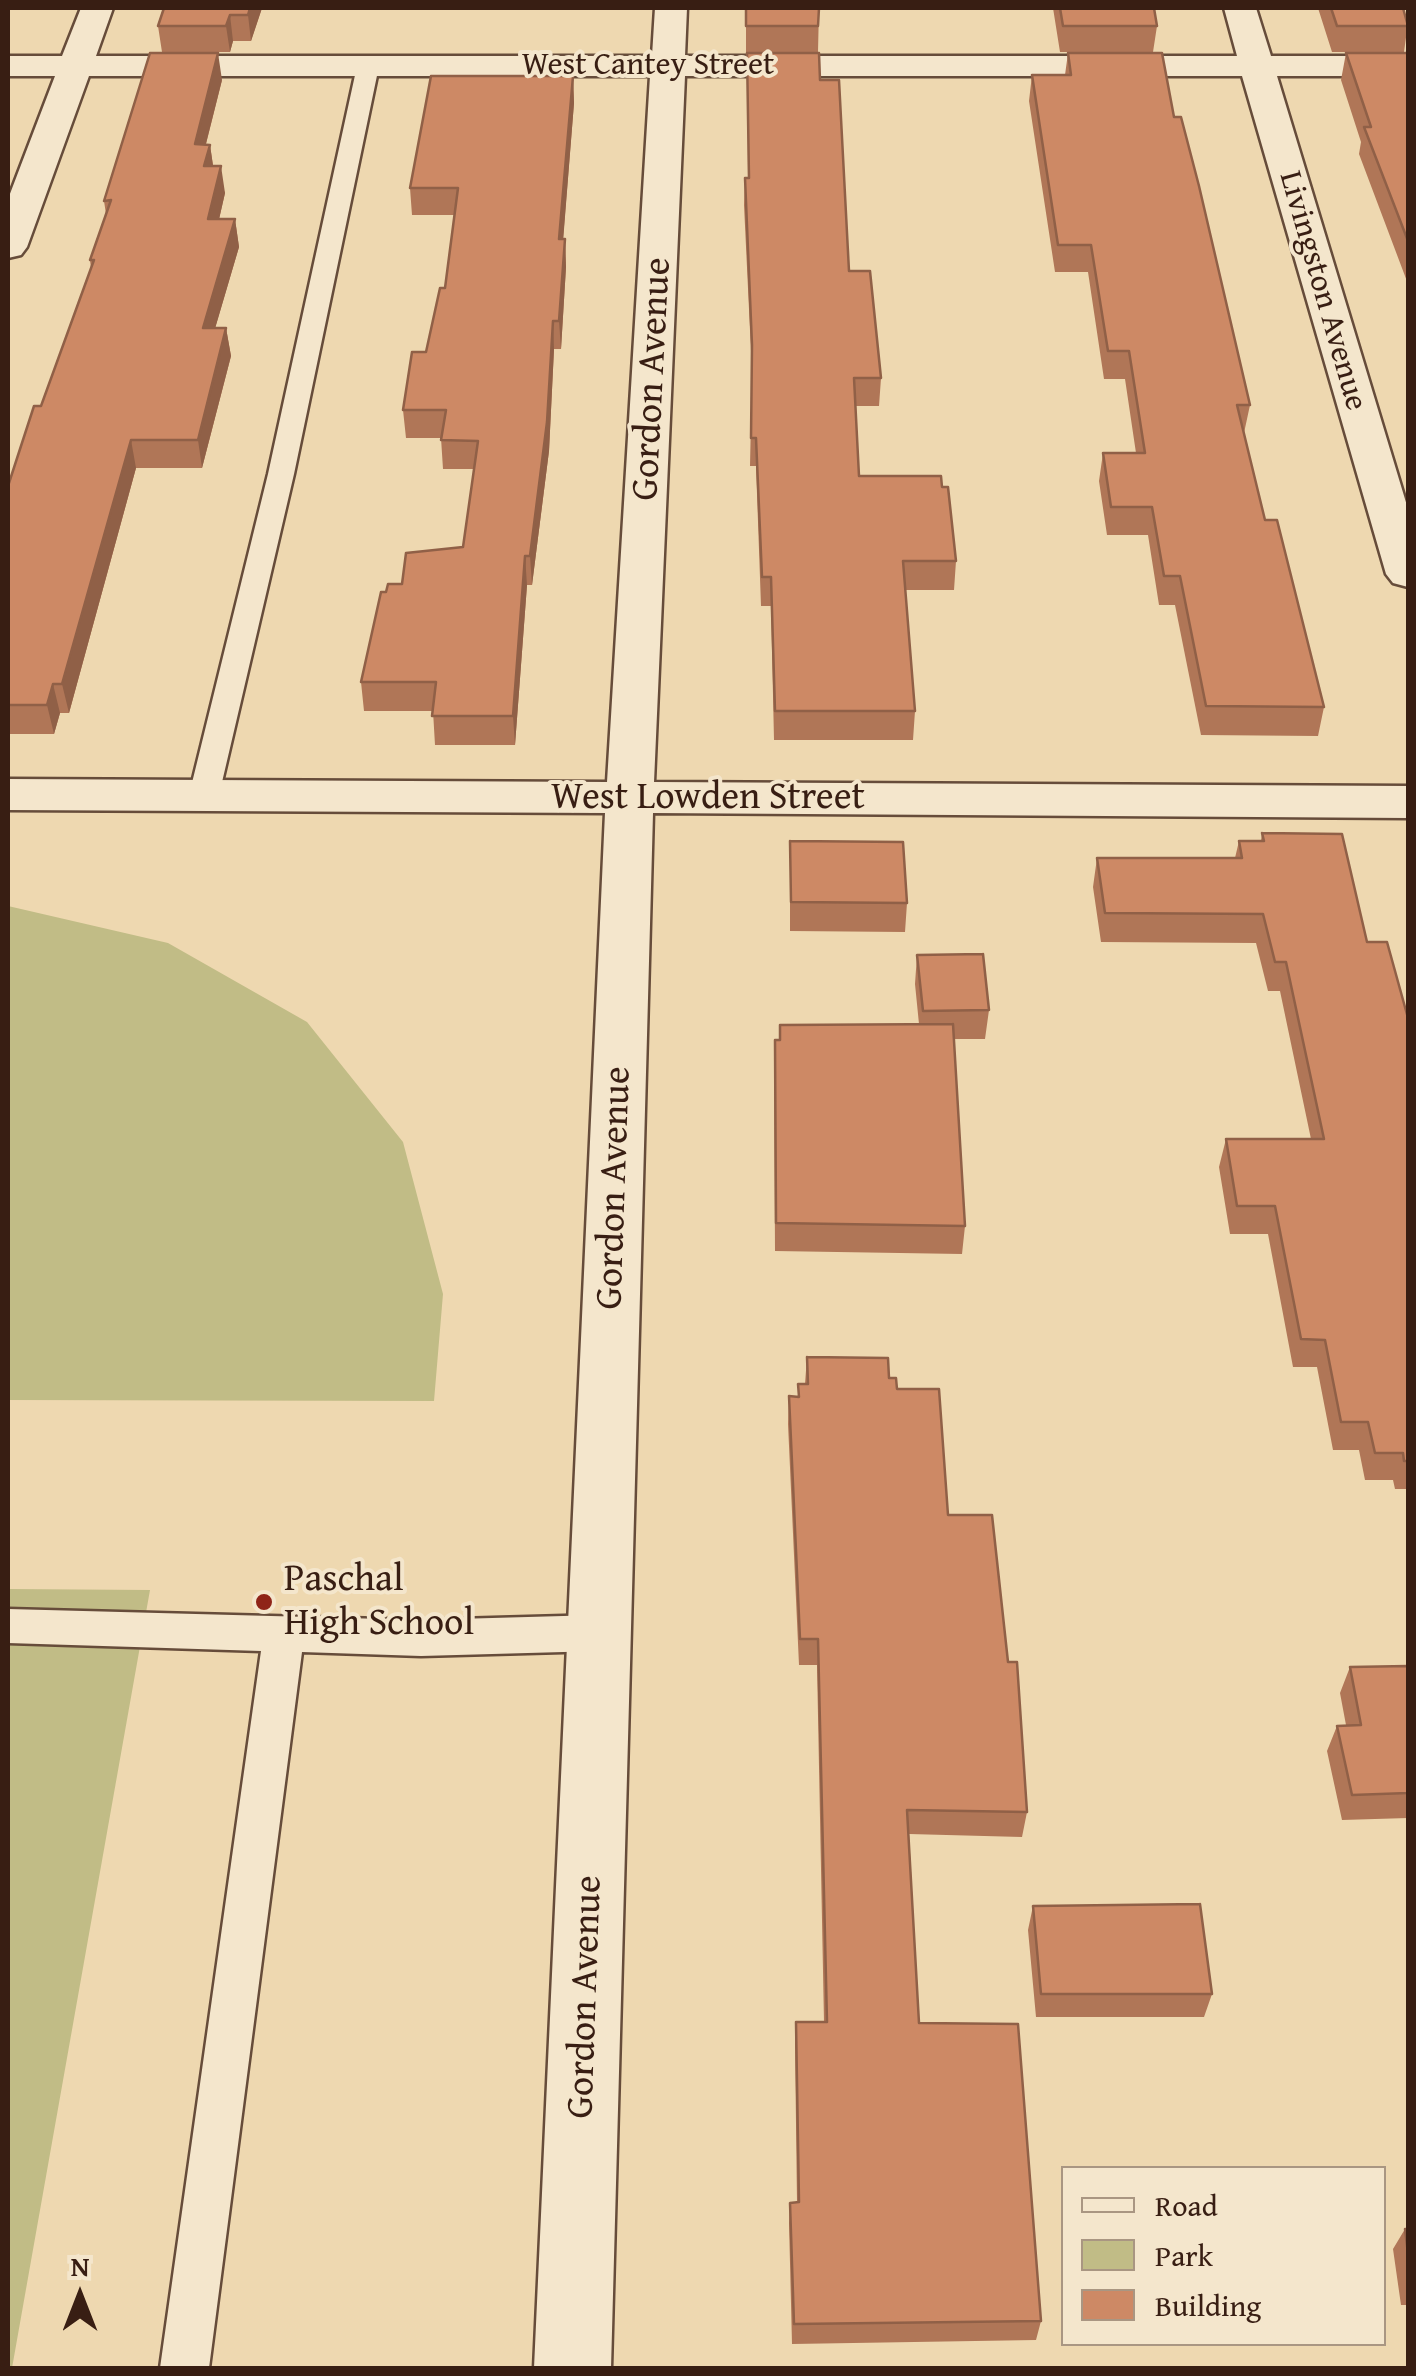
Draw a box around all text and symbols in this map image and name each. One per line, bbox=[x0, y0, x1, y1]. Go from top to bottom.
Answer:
street label: West Cantey Street bbox=[522, 47, 774, 85]
street label: Livingston Avenue bbox=[1269, 167, 1375, 415]
street label: Gordon Avenue bbox=[624, 256, 682, 502]
street label: West Lowden Street bbox=[551, 775, 865, 821]
street label: Gordon Avenue bbox=[588, 1066, 642, 1310]
place label: Paschal High School bbox=[284, 1557, 474, 1646]
marker: Paschal High School bbox=[253, 1591, 275, 1613]
street label: Gordon Avenue bbox=[559, 1875, 613, 2119]
legend bbox=[1061, 2166, 1386, 2346]
text: Road bbox=[1155, 2183, 1218, 2227]
text: Park bbox=[1155, 2233, 1213, 2277]
text: N bbox=[71, 2245, 89, 2286]
north arrow bbox=[30, 2246, 130, 2346]
text: Building bbox=[1155, 2283, 1261, 2327]

